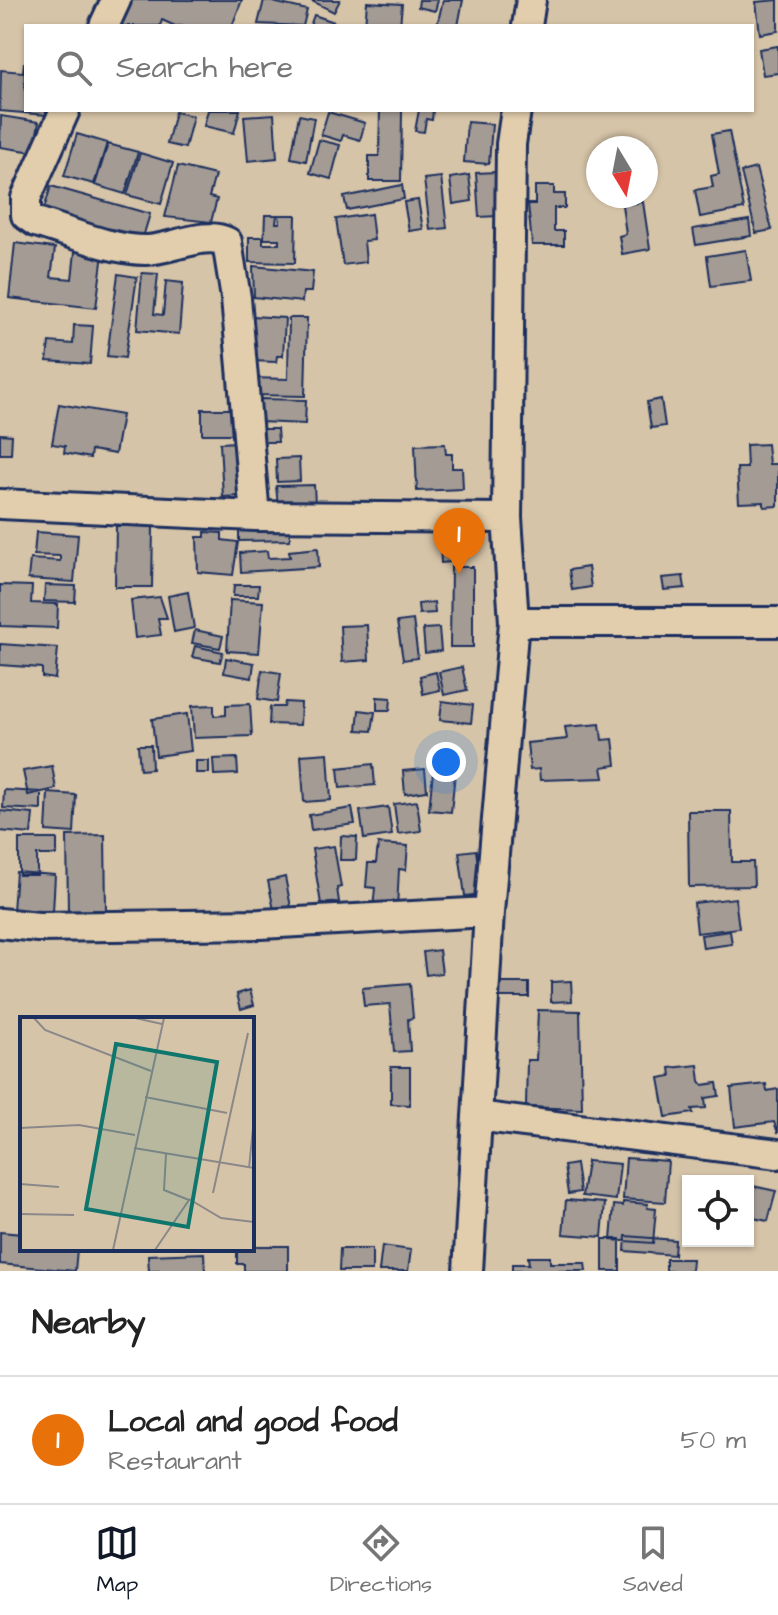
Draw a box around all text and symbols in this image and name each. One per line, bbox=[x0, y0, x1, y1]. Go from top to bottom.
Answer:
search box bbox=[24, 24, 754, 112]
icon: search bbox=[52, 46, 96, 90]
text: Search here bbox=[116, 47, 293, 89]
north arrow bbox=[586, 136, 658, 208]
pin: 1 bbox=[433, 508, 485, 574]
your location bbox=[426, 742, 466, 782]
inset map bbox=[20, 1017, 254, 1251]
map controls bbox=[682, 1175, 754, 1247]
button: locate bbox=[682, 1175, 754, 1247]
text: Nearby bbox=[32, 1299, 146, 1347]
text: Local and good food bbox=[108, 1401, 398, 1443]
text: 1 bbox=[56, 1422, 60, 1458]
text: 50 m bbox=[681, 1422, 746, 1458]
text: Restaurant bbox=[108, 1443, 242, 1479]
tab: Map bbox=[95, 1521, 139, 1600]
tab: Directions bbox=[330, 1521, 432, 1600]
tab: Saved bbox=[623, 1521, 683, 1600]

